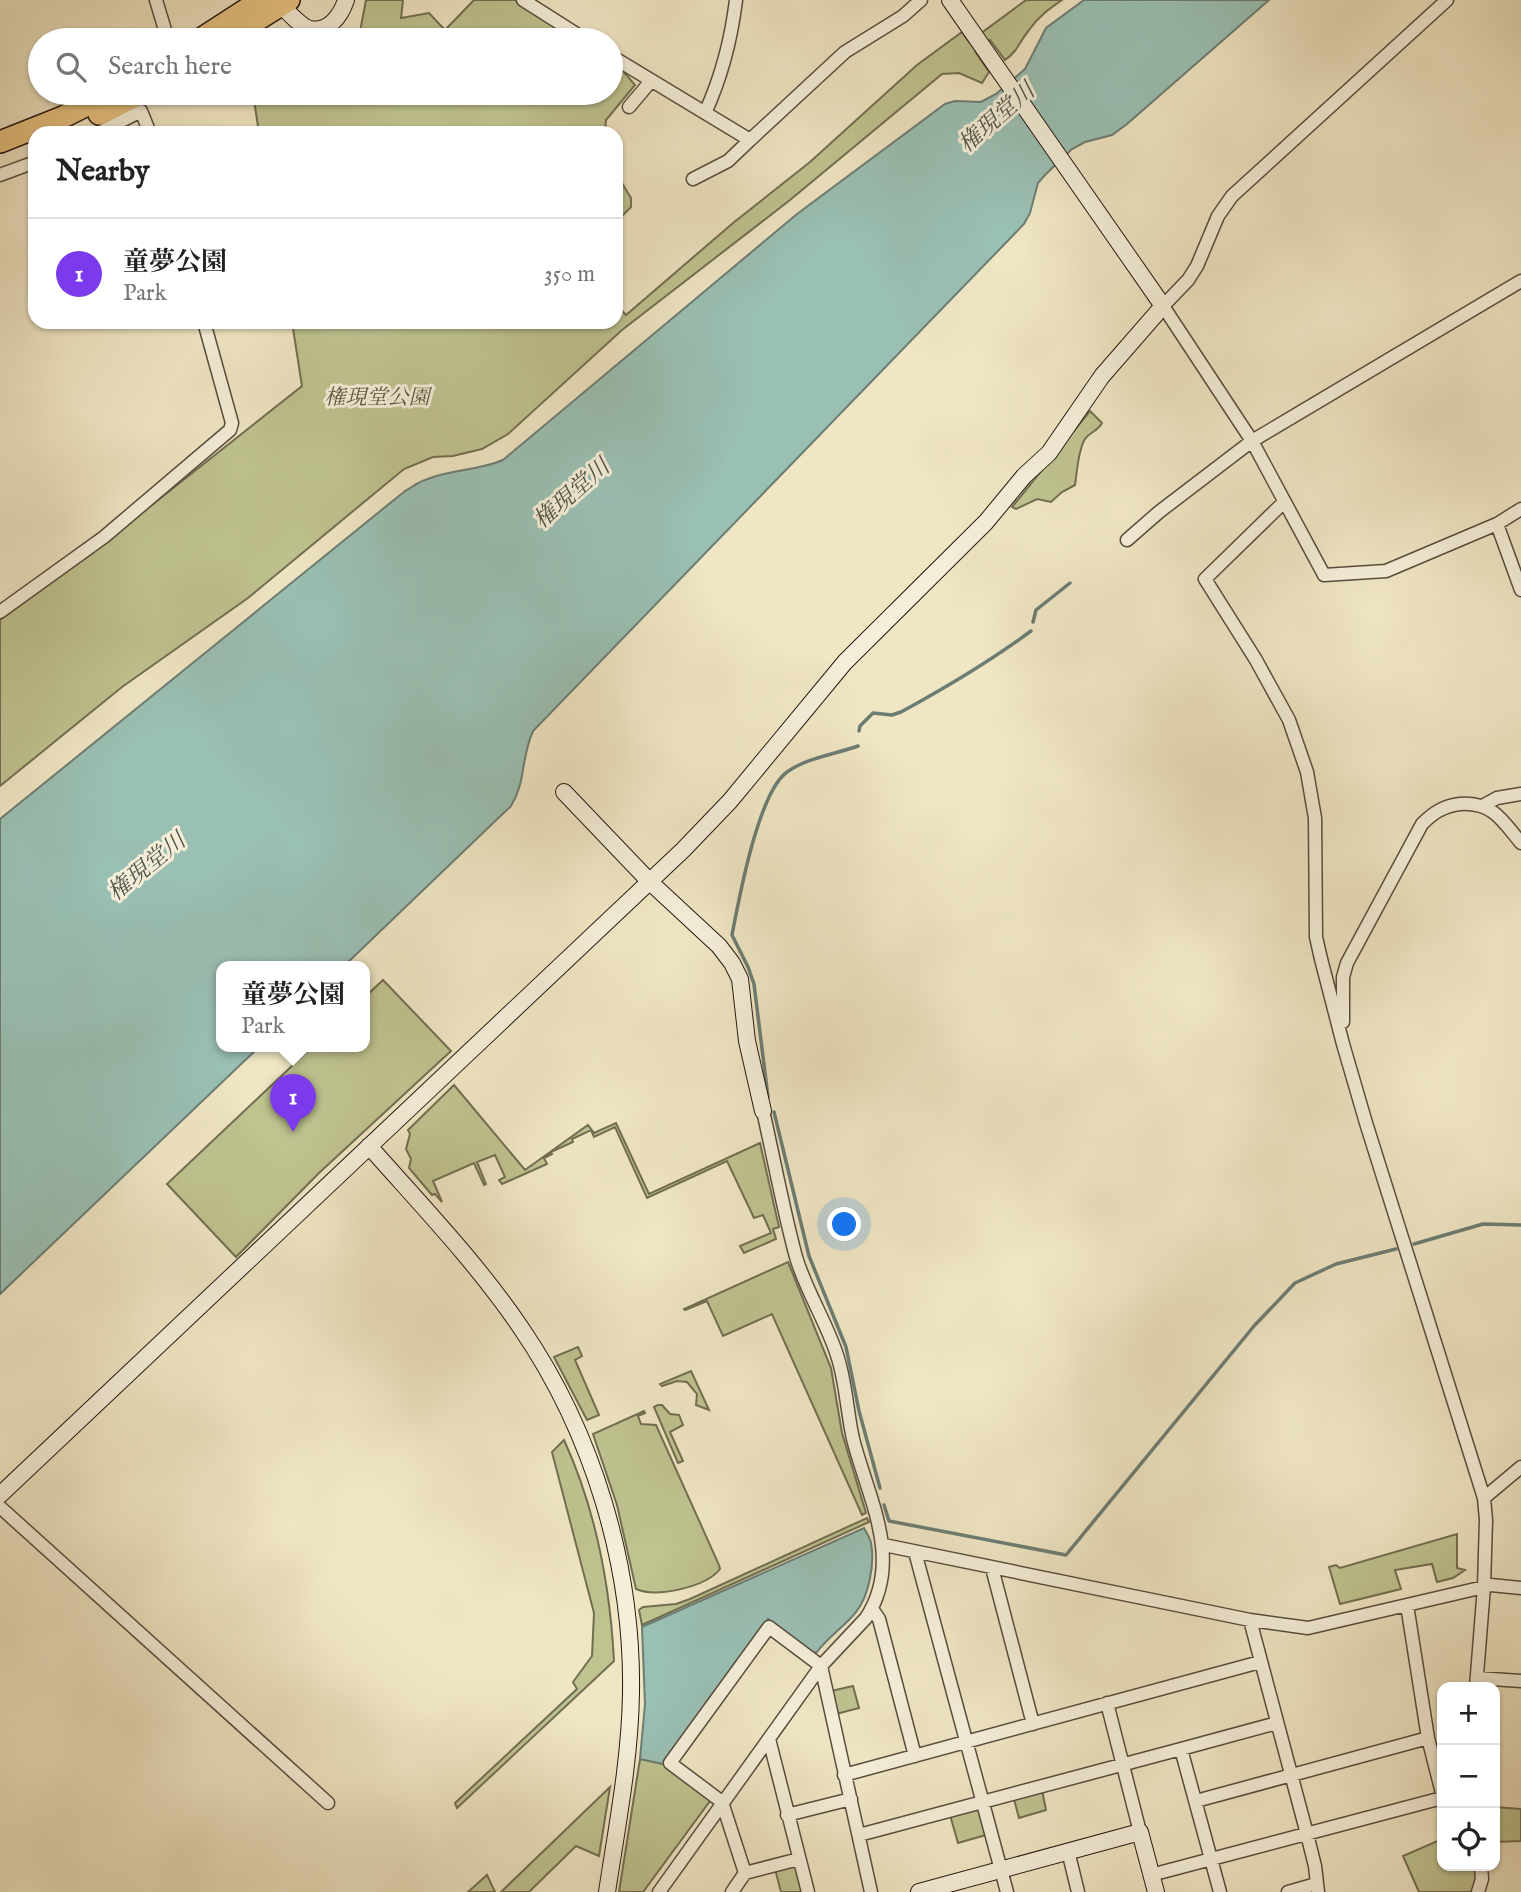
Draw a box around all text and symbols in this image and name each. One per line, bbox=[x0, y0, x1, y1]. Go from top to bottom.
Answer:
search box bbox=[28, 28, 623, 105]
icon: search bbox=[52, 48, 90, 86]
text: Search here bbox=[108, 50, 232, 83]
water label: 権現堂川 bbox=[953, 75, 1043, 159]
text: Nearby bbox=[56, 153, 149, 191]
text: 童夢公園 bbox=[123, 246, 227, 279]
text: 1 bbox=[75, 260, 83, 289]
text: 350 m bbox=[544, 260, 595, 289]
text: Park bbox=[123, 279, 167, 308]
park label: 権現堂公園 bbox=[325, 385, 432, 412]
water label: 権現堂川 bbox=[528, 451, 618, 535]
water label: 権現堂川 bbox=[102, 825, 194, 907]
popup bbox=[216, 961, 370, 1052]
text: 童夢公園 bbox=[241, 979, 345, 1012]
text: Park bbox=[241, 1012, 285, 1041]
pin: 1 bbox=[270, 1074, 316, 1132]
your location bbox=[827, 1207, 861, 1241]
map controls bbox=[1437, 1682, 1500, 1871]
button: + bbox=[1437, 1682, 1500, 1745]
button: − bbox=[1437, 1745, 1500, 1808]
button: locate bbox=[1437, 1808, 1500, 1871]

